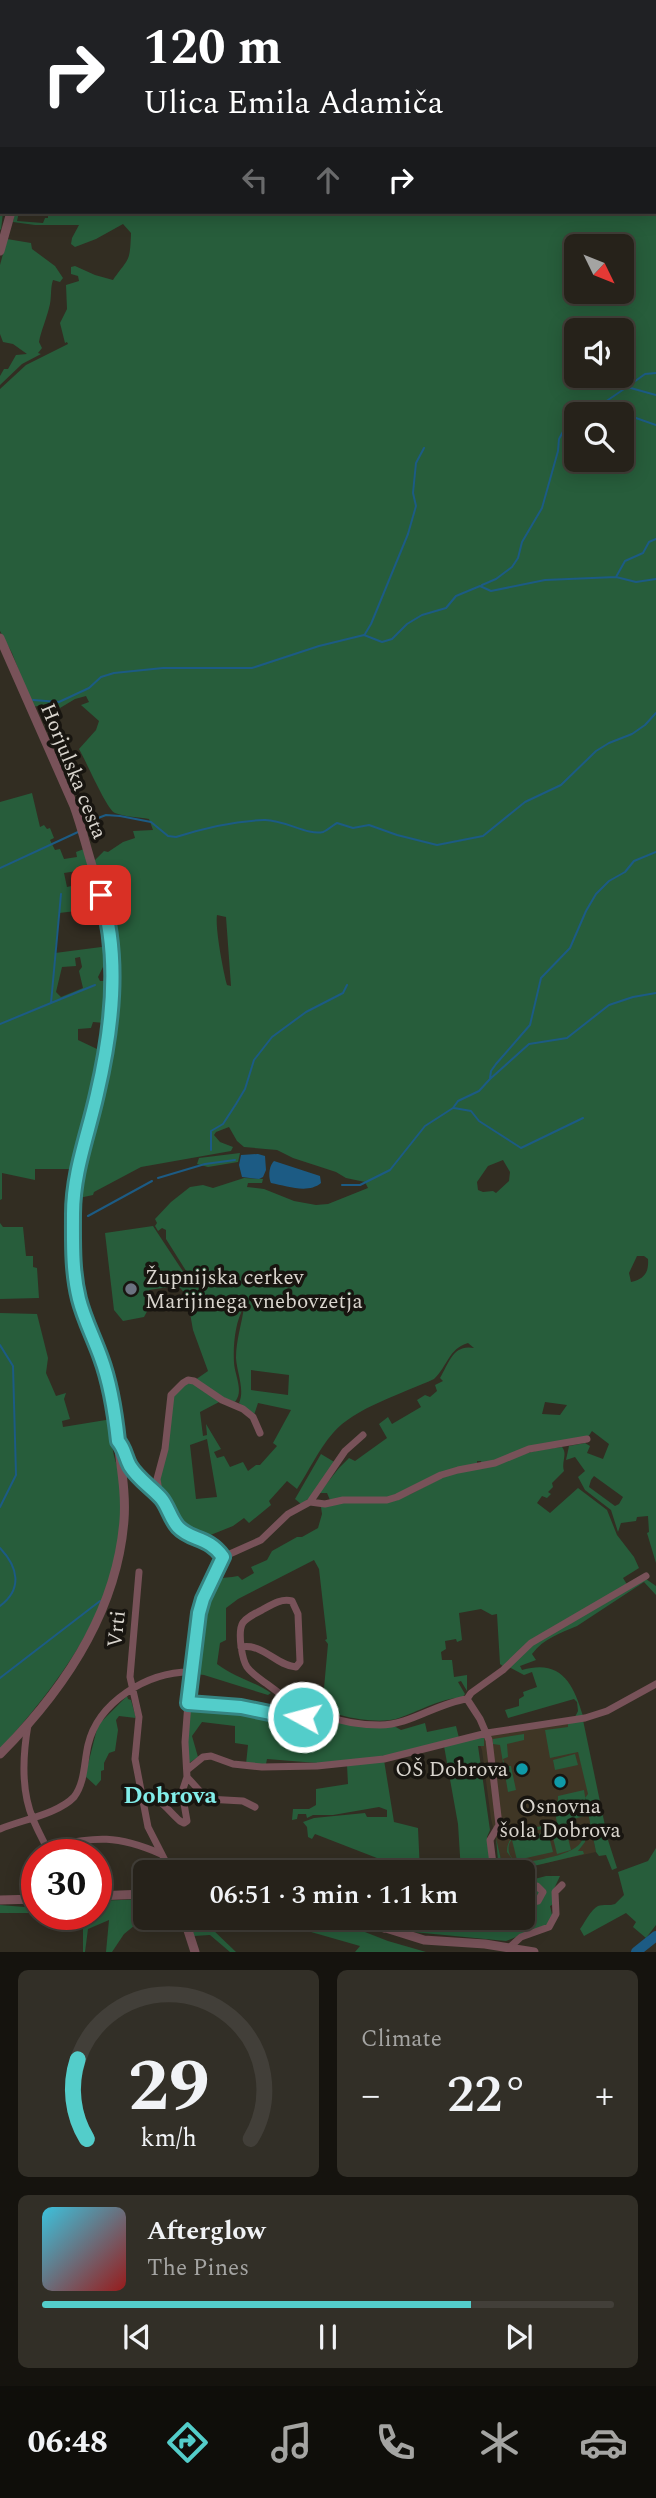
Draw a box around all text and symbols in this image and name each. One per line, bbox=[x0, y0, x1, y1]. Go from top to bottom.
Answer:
text: 120 m bbox=[143, 11, 282, 86]
icon: right bbox=[28, 28, 119, 119]
text: Ulica Emila Adamiča bbox=[143, 79, 444, 128]
icon: left bbox=[236, 161, 274, 199]
icon: ahead bbox=[309, 161, 347, 199]
icon: right bbox=[382, 161, 420, 199]
north arrow bbox=[564, 234, 634, 304]
map controls bbox=[564, 234, 634, 472]
button: sound bbox=[564, 318, 634, 388]
button: search bbox=[564, 402, 634, 472]
street label: Horjulska cesta bbox=[31, 699, 115, 845]
pin bbox=[71, 865, 131, 925]
icon: arrive bbox=[82, 876, 120, 914]
place label: Župnijska cerkev Marijinega vnebovzetja bbox=[145, 1262, 364, 1318]
marker: Župnijska cerkev Marijinega vnebovzetja bbox=[123, 1281, 139, 1297]
street label: Vrti bbox=[99, 1609, 135, 1649]
position arrow bbox=[266, 1680, 340, 1754]
place label: OŠ Dobrova bbox=[395, 1754, 509, 1786]
marker: OŠ Dobrova bbox=[514, 1761, 530, 1777]
marker: Osnovna šola Dobrova bbox=[552, 1774, 568, 1790]
district label: Dobrova bbox=[123, 1778, 217, 1814]
place label: Osnovna šola Dobrova bbox=[499, 1791, 621, 1847]
speed limit sign: 30 bbox=[21, 1839, 112, 1930]
text: 06:51 · 3 min · 1.1 km bbox=[210, 1875, 458, 1915]
text: Climate bbox=[361, 2022, 442, 2057]
text: 29 bbox=[128, 2033, 209, 2144]
text: 22° bbox=[447, 2056, 528, 2135]
text: − bbox=[361, 2067, 380, 2125]
text: + bbox=[595, 2067, 614, 2125]
text: km/h bbox=[140, 2120, 197, 2158]
text: Afterglow bbox=[147, 2211, 266, 2251]
text: The Pines bbox=[147, 2251, 249, 2286]
icon: previous bbox=[118, 2318, 156, 2356]
icon: pause bbox=[309, 2318, 347, 2356]
icon: next bbox=[500, 2318, 538, 2356]
text: 06:48 bbox=[28, 2418, 108, 2467]
icon: directions bbox=[163, 2418, 212, 2467]
icon: music bbox=[267, 2418, 316, 2467]
icon: phone bbox=[371, 2418, 420, 2467]
icon: climate bbox=[475, 2418, 524, 2467]
icon: car bbox=[579, 2418, 628, 2467]

